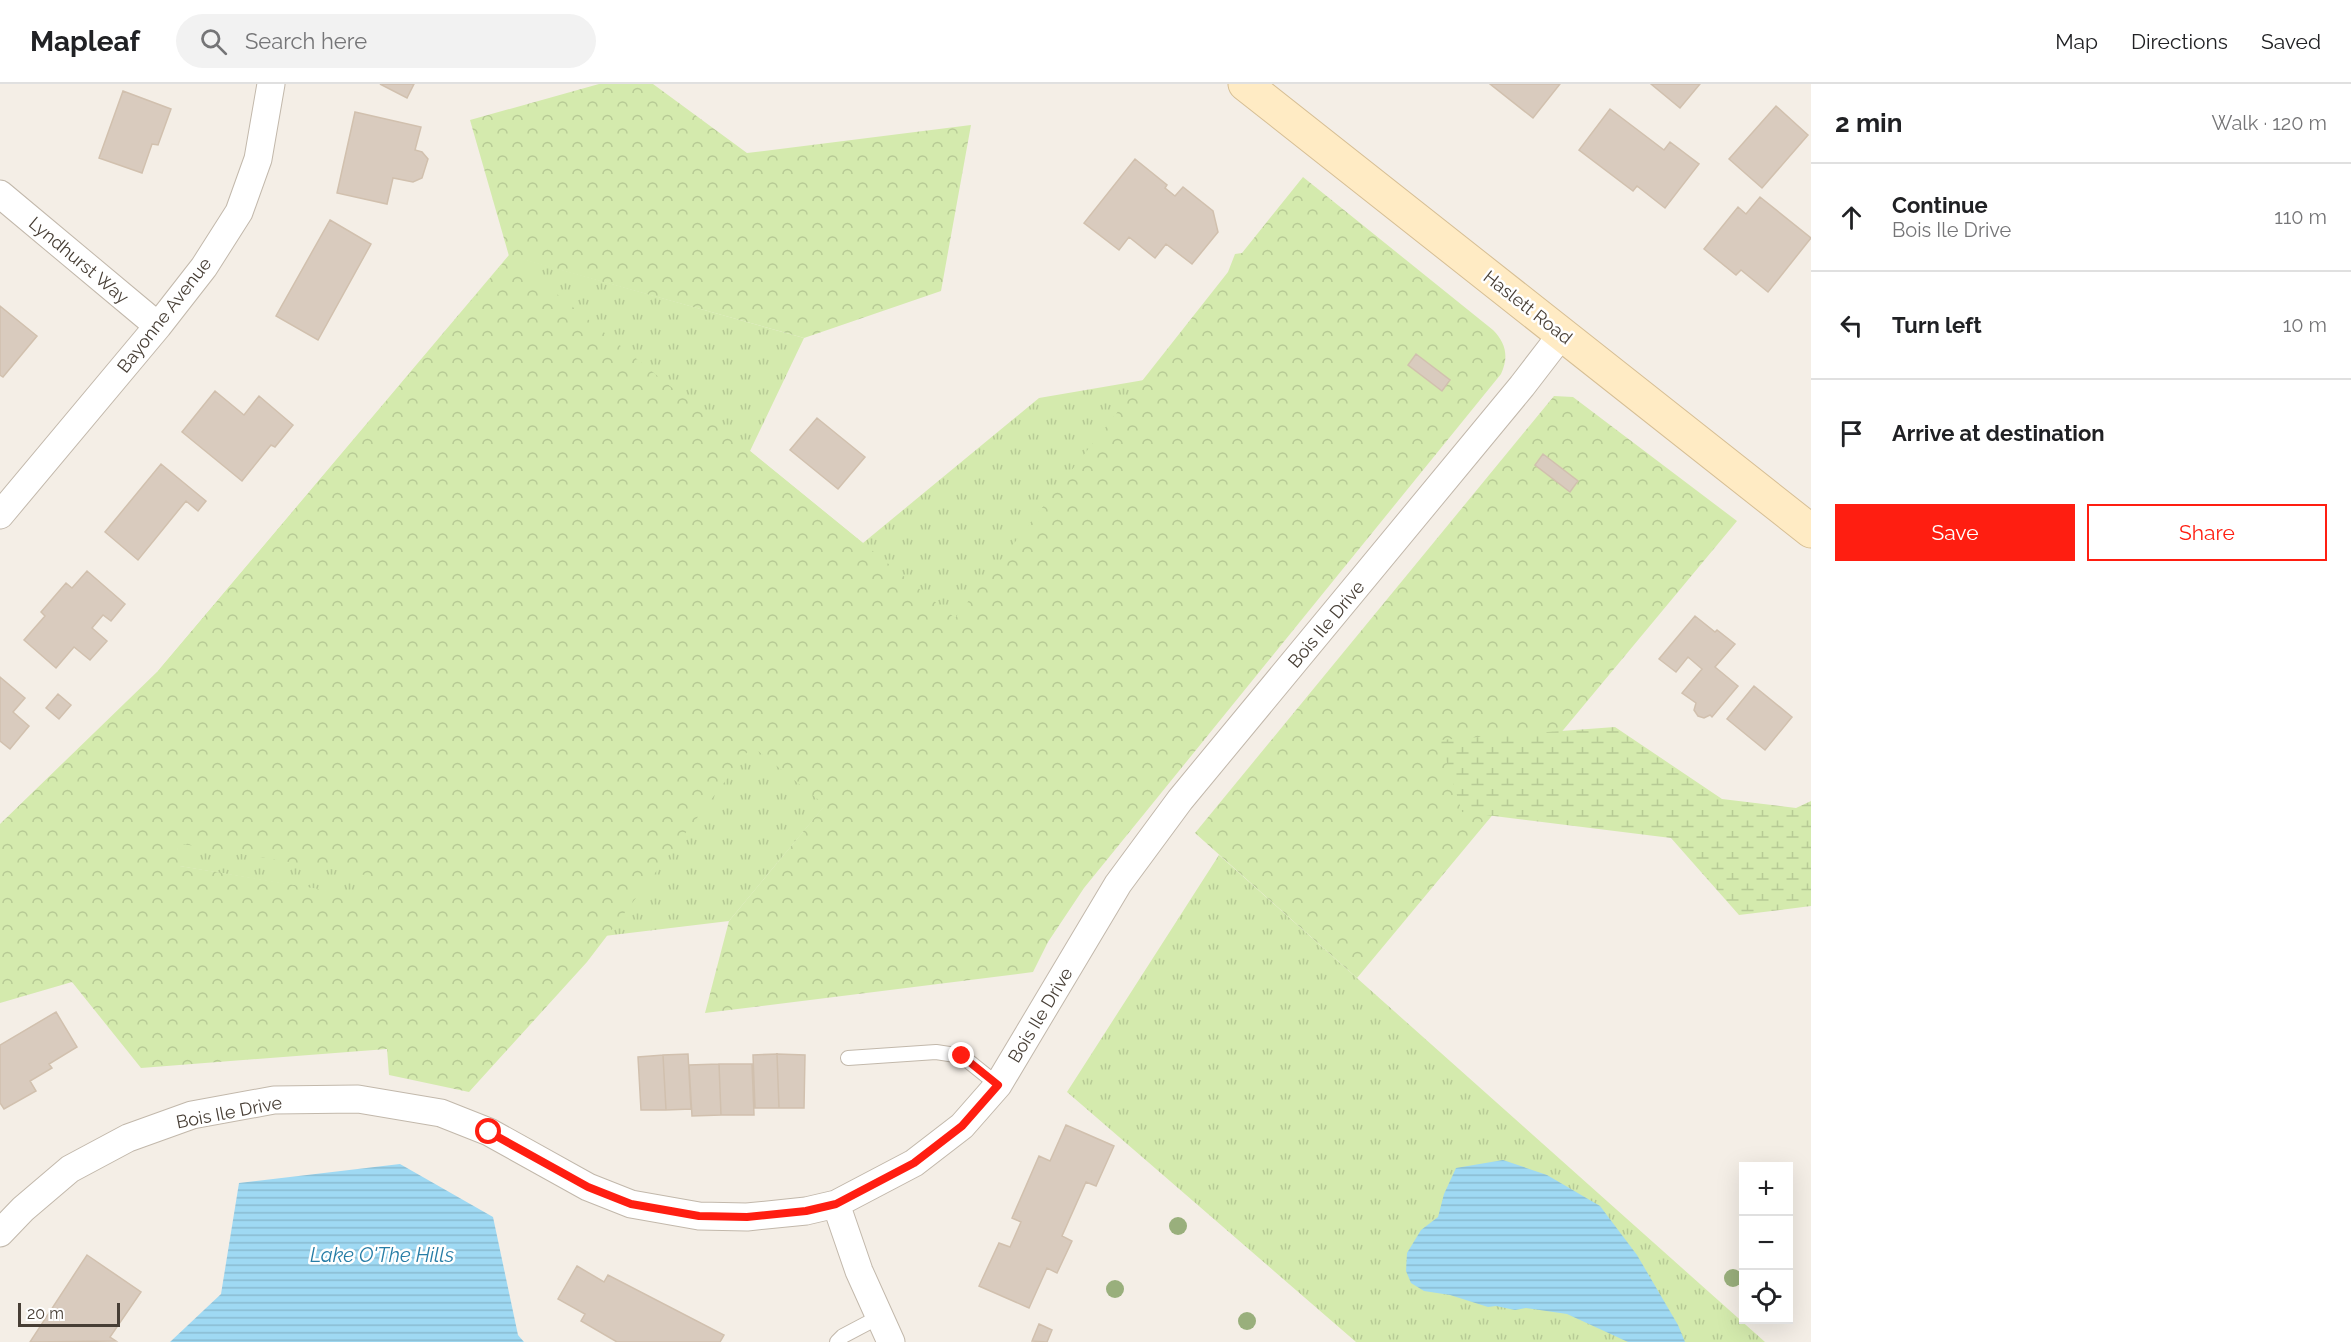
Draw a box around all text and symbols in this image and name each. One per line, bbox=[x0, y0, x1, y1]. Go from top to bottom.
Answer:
search box bbox=[176, 14, 596, 68]
text: Mapleaf bbox=[30, 25, 140, 58]
icon: search bbox=[197, 25, 230, 58]
text: Search here bbox=[245, 28, 367, 54]
text: Map bbox=[2055, 29, 2098, 54]
text: Directions bbox=[2131, 29, 2228, 54]
text: Saved bbox=[2261, 29, 2321, 54]
text: 2 min bbox=[1835, 108, 1902, 138]
text: Walk · 120 m bbox=[2212, 111, 2327, 135]
text: Continue bbox=[1892, 192, 1988, 218]
icon: ahead bbox=[1835, 201, 1868, 234]
text: 110 m bbox=[2274, 205, 2327, 229]
street label: Lyndhurst Way bbox=[25, 212, 133, 308]
text: Bois Ile Drive bbox=[1892, 218, 2011, 242]
street label: Bayonne Avenue bbox=[113, 253, 216, 377]
street label: Haslett Road bbox=[1479, 266, 1577, 348]
icon: left bbox=[1835, 309, 1868, 342]
text: Turn left bbox=[1892, 312, 1982, 338]
text: 10 m bbox=[2283, 313, 2327, 337]
icon: arrive bbox=[1835, 417, 1868, 450]
text: Arrive at destination bbox=[1892, 420, 2105, 446]
button: Save bbox=[1835, 504, 2075, 561]
button: Share bbox=[2087, 504, 2327, 561]
street label: Bois Ile Drive bbox=[1283, 576, 1369, 672]
street label: Bois Ile Drive bbox=[1003, 963, 1077, 1066]
route end bbox=[948, 1042, 974, 1068]
street label: Bois Ile Drive bbox=[174, 1091, 284, 1133]
route start bbox=[475, 1118, 501, 1144]
map controls bbox=[1739, 1162, 1793, 1324]
button: + bbox=[1739, 1162, 1793, 1216]
button: − bbox=[1739, 1216, 1793, 1270]
water label: Lake O'The Hills bbox=[310, 1243, 455, 1267]
button: locate bbox=[1739, 1270, 1793, 1324]
scale bar bbox=[18, 1300, 120, 1328]
text: 20 m bbox=[27, 1304, 64, 1323]

